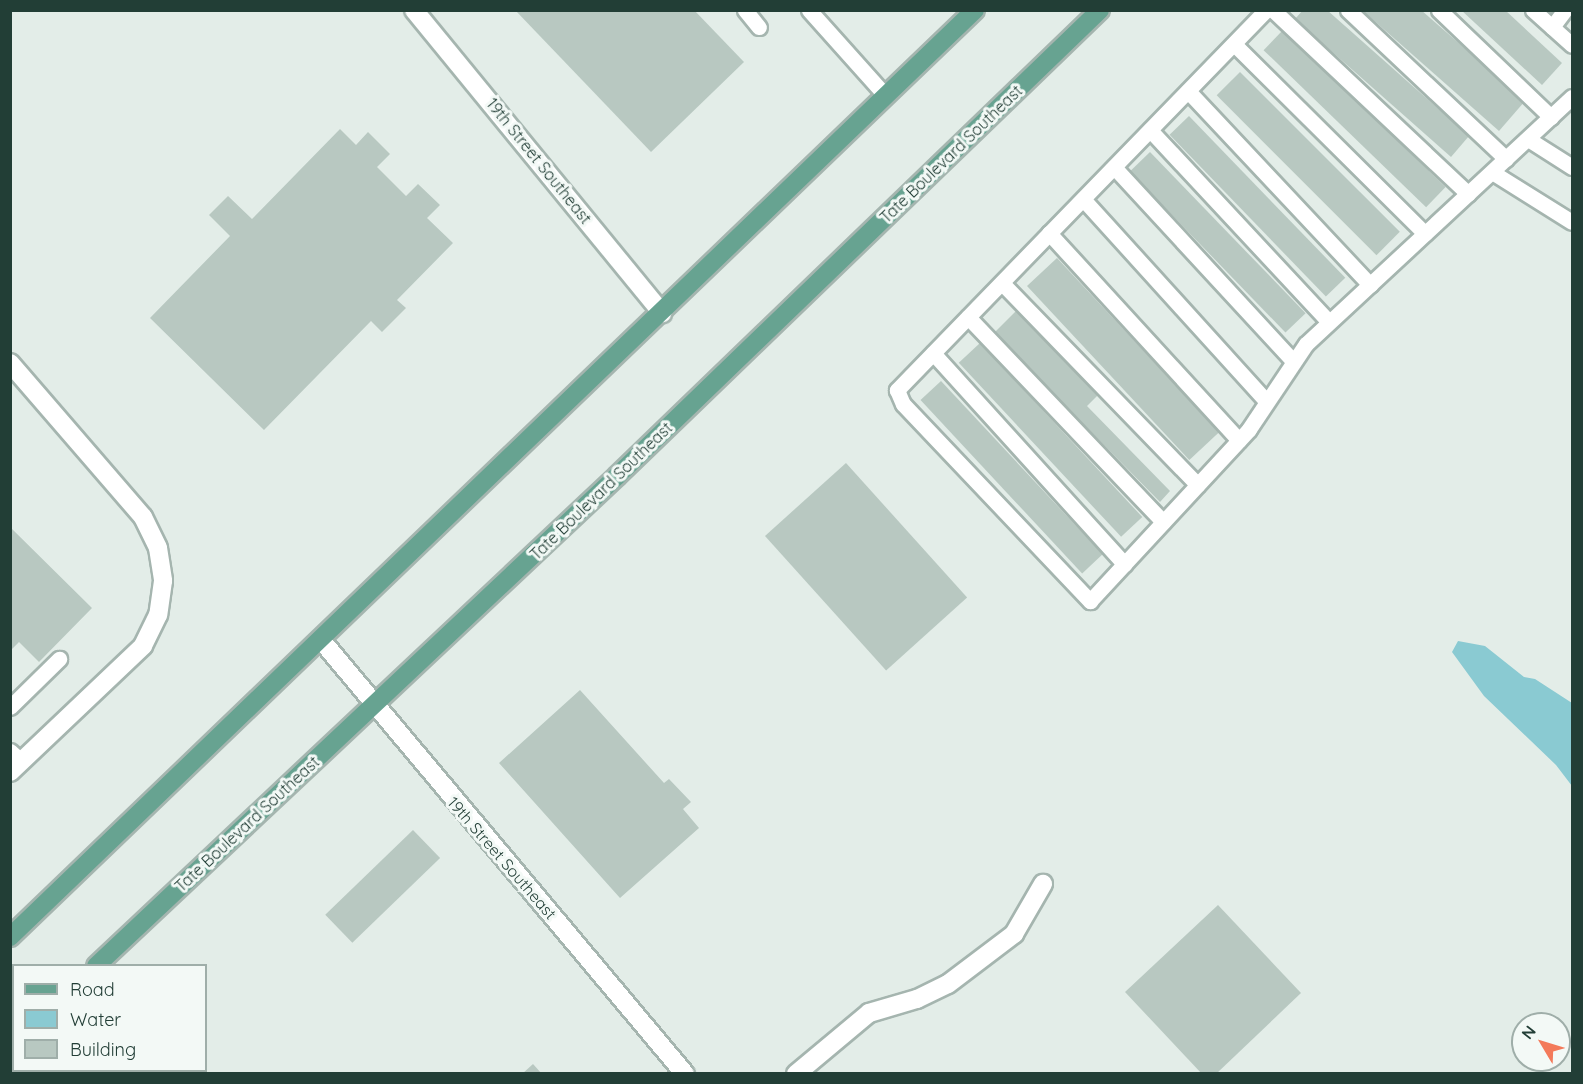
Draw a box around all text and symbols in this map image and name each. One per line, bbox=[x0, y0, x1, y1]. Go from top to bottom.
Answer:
street label: Tate Boulevard Southeast bbox=[876, 81, 1026, 227]
street label: 19th Street Southeast bbox=[483, 94, 595, 228]
street label: Tate Boulevard Southeast bbox=[526, 418, 676, 564]
street label: Tate Boulevard Southeast bbox=[171, 752, 323, 896]
street label: 19th Street Southeast bbox=[444, 793, 560, 923]
legend bbox=[12, 964, 207, 1072]
text: Road bbox=[70, 978, 115, 1001]
text: Water bbox=[70, 1008, 121, 1031]
north arrow bbox=[1511, 1012, 1571, 1072]
text: N bbox=[1517, 1021, 1540, 1043]
text: Building bbox=[70, 1038, 136, 1061]

